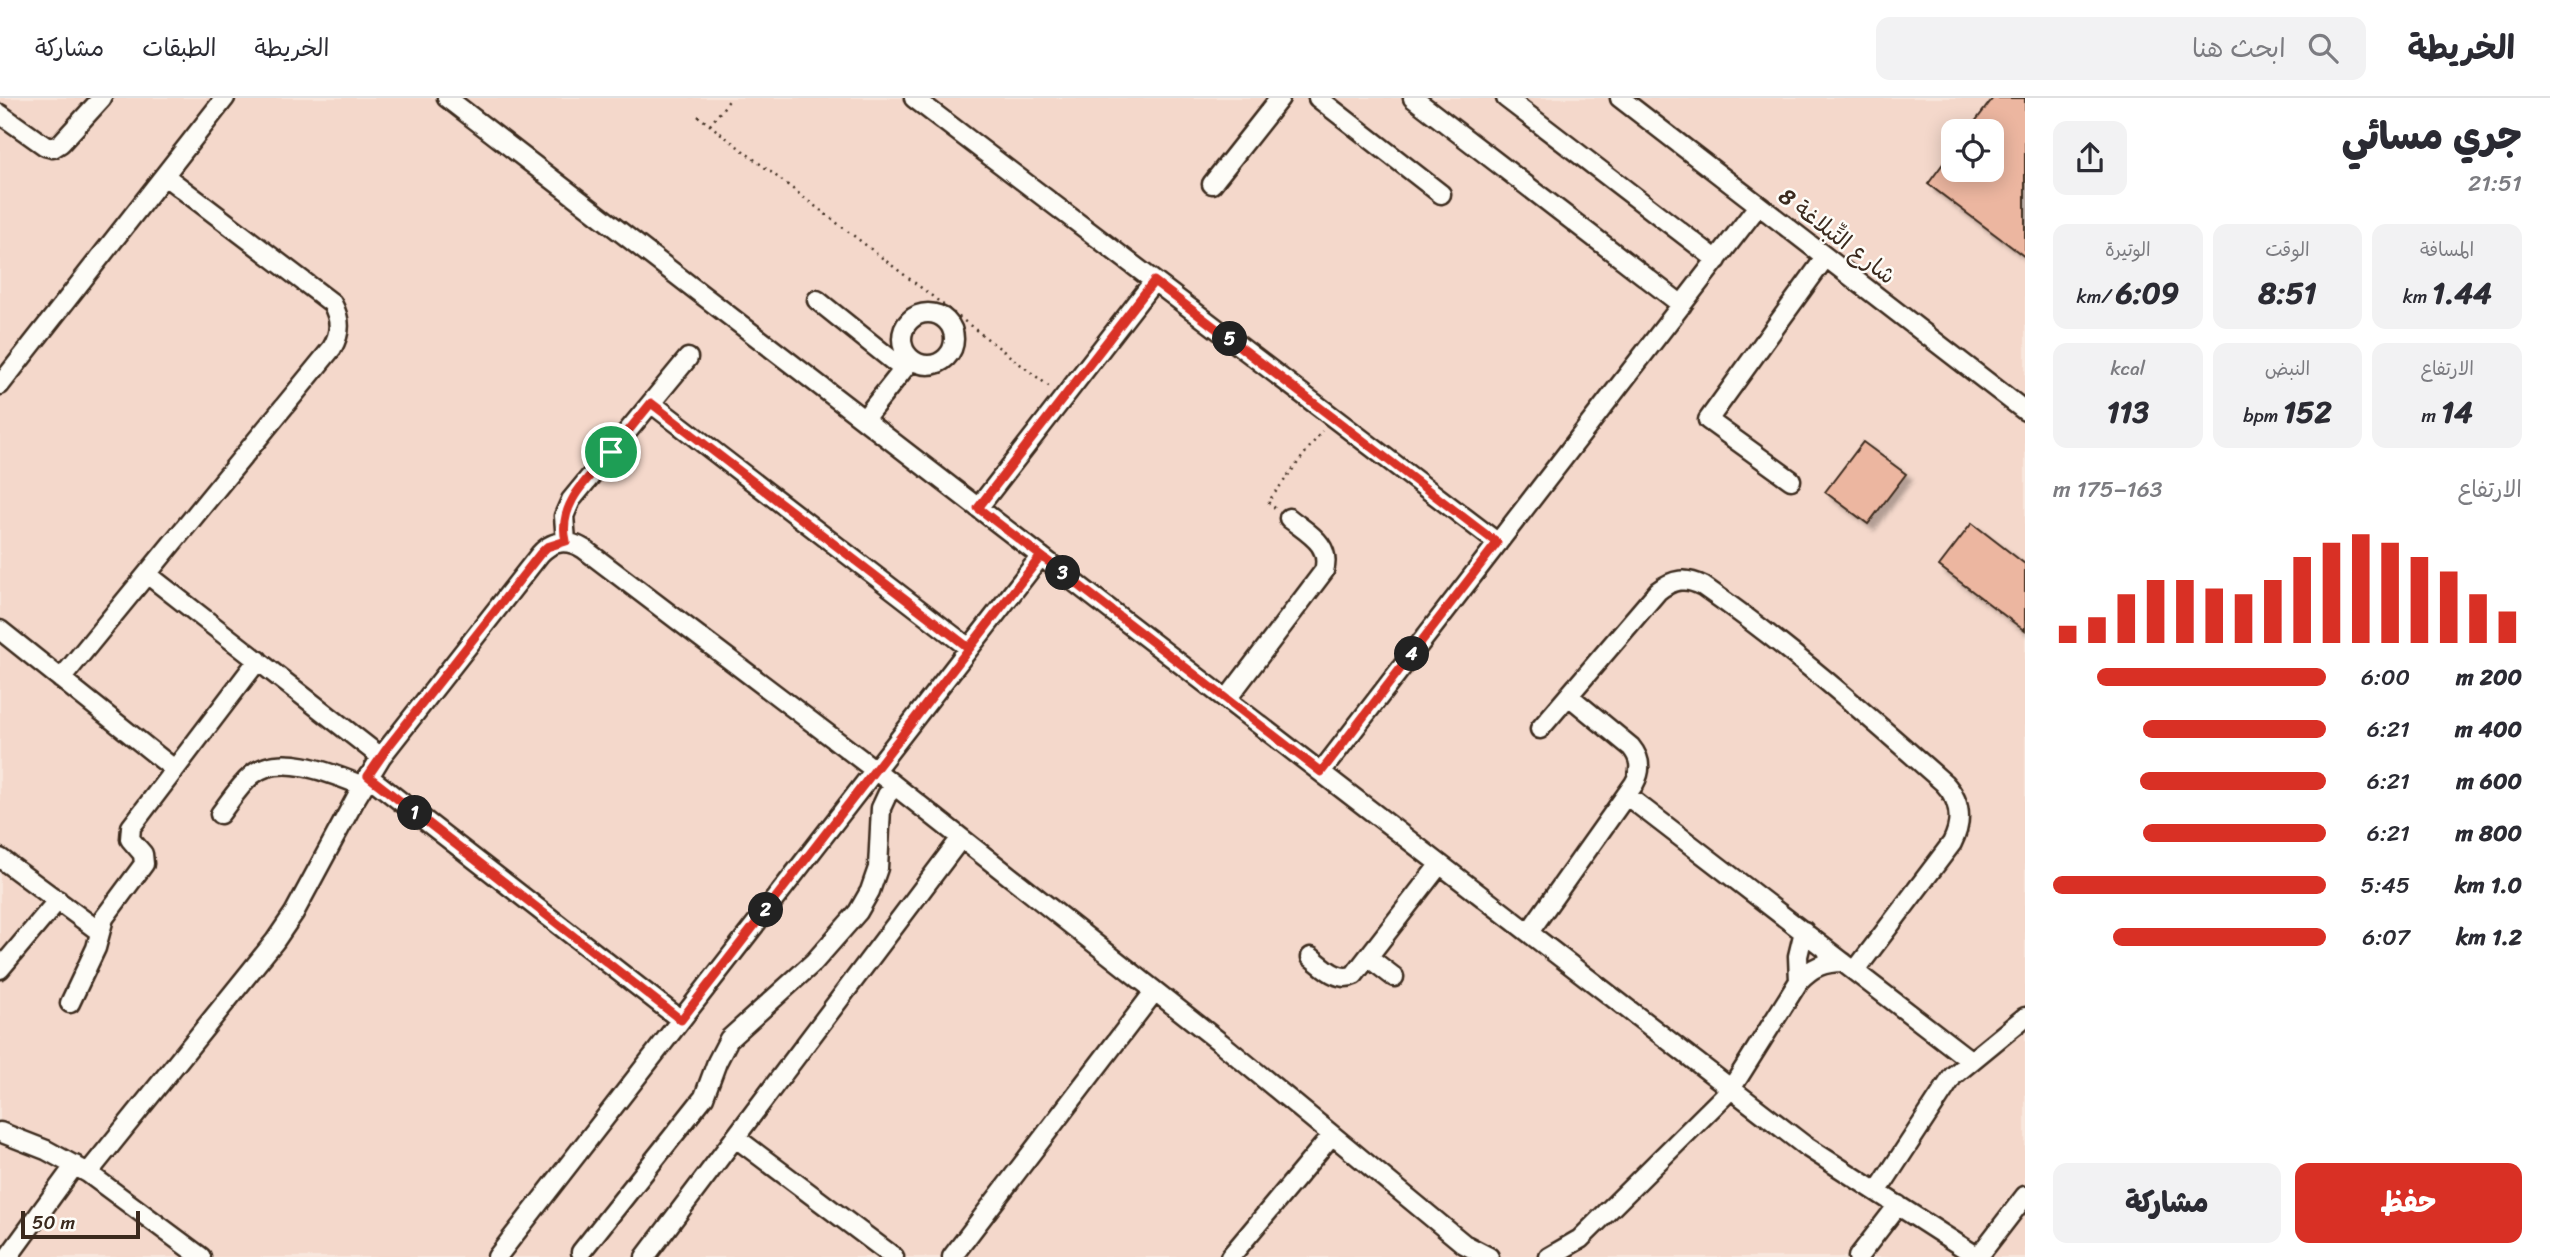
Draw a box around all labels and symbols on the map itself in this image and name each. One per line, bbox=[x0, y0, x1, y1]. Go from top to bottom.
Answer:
street label: شارع التِّبلاغة 8 bbox=[1769, 177, 1905, 295]
pin: 5 bbox=[1212, 322, 1248, 356]
pin bbox=[581, 422, 641, 482]
pin: 3 bbox=[1046, 556, 1080, 590]
pin: 4 bbox=[1394, 636, 1430, 672]
pin: 1 bbox=[398, 796, 432, 830]
pin: 2 bbox=[748, 892, 784, 928]
scale bar bbox=[21, 1208, 140, 1240]

